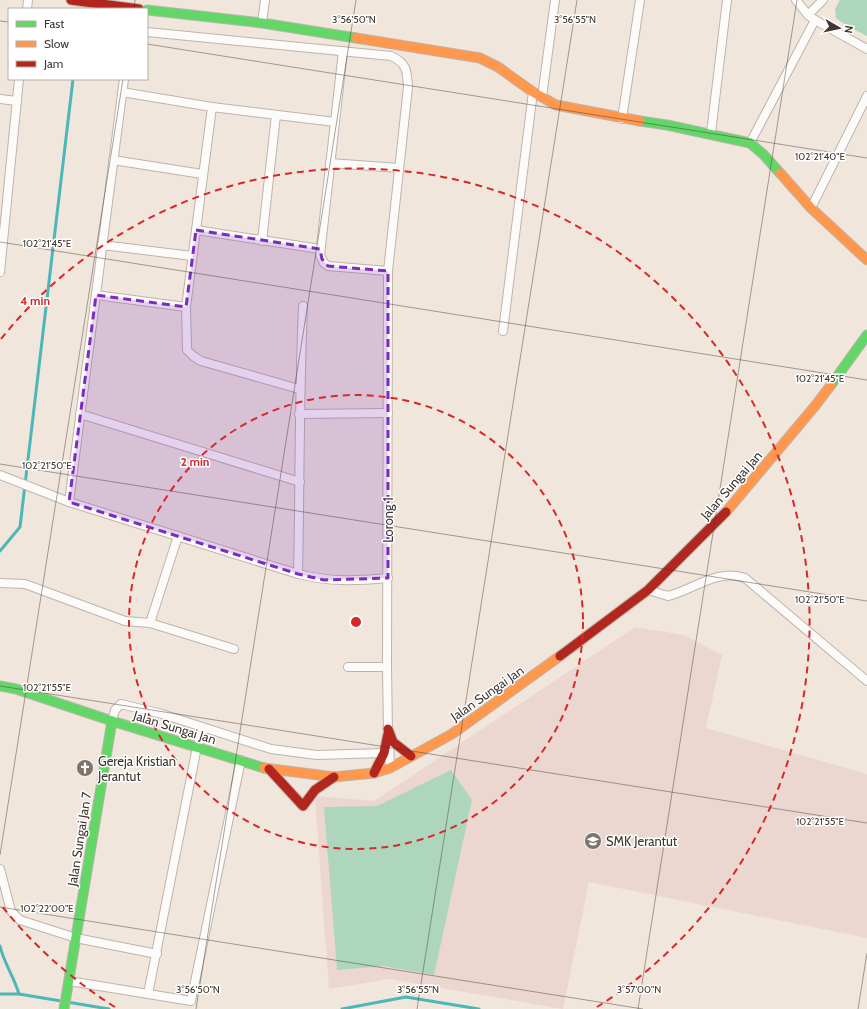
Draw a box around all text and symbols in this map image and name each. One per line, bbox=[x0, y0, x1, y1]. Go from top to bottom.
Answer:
legend bbox=[8, 8, 148, 80]
north arrow bbox=[819, 8, 859, 48]
text: 3°56'50"N bbox=[332, 13, 376, 26]
text: 3°56'55"N bbox=[554, 13, 596, 26]
text: Fast bbox=[44, 16, 64, 31]
text: N bbox=[841, 25, 856, 35]
text: Slow bbox=[44, 36, 69, 51]
text: Jam bbox=[43, 56, 63, 71]
text: 102°21'40"E bbox=[795, 150, 845, 163]
text: 102°21'45"E bbox=[23, 237, 72, 250]
text: 4 min bbox=[20, 293, 50, 308]
text: 102°21'45"E bbox=[796, 372, 845, 385]
street label: Jalan Sungai Jan bbox=[696, 447, 765, 523]
text: 2 min bbox=[181, 454, 209, 469]
text: 102°21'50"E bbox=[22, 459, 72, 472]
street label: Lorong 1 bbox=[380, 497, 396, 543]
text: 102°21'50"E bbox=[795, 593, 845, 606]
centre of rings bbox=[349, 615, 363, 629]
street label: Jalan Sungai Jan bbox=[447, 662, 527, 725]
text: 102°21'55"E bbox=[23, 681, 72, 694]
street label: Jalan Sungai Jan bbox=[131, 707, 218, 747]
place label: Gereja Kristian Jerantut bbox=[97, 753, 176, 784]
church icon: Gereja Kristian Jerantut bbox=[75, 758, 95, 778]
street label: Jalan Sungai Jan 7 bbox=[64, 790, 94, 888]
text: 102°21'55"E bbox=[796, 815, 845, 828]
school or university icon: SMK Jerantut bbox=[583, 831, 603, 851]
place label: SMK Jerantut bbox=[606, 833, 678, 849]
text: 102°22'00"E bbox=[20, 902, 74, 915]
text: 3°56'50"N bbox=[176, 983, 220, 996]
text: 3°56'55"N bbox=[397, 983, 439, 996]
text: 3°57'00"N bbox=[617, 983, 661, 996]

